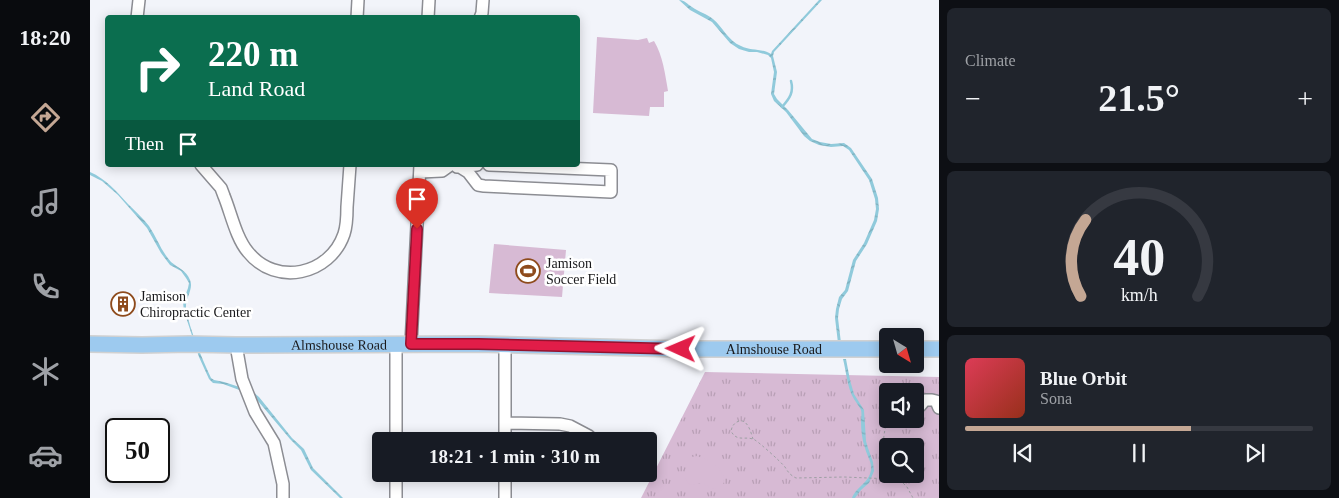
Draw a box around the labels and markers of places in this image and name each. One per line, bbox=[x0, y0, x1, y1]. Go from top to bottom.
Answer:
pin bbox=[396, 178, 438, 229]
place label: Jamison Soccer Field bbox=[546, 256, 616, 287]
sports icon: Jamison Soccer Field bbox=[515, 258, 541, 284]
place label: Jamison Chiropractic Center bbox=[140, 289, 251, 320]
building icon: Jamison Chiropractic Center bbox=[110, 291, 136, 317]

